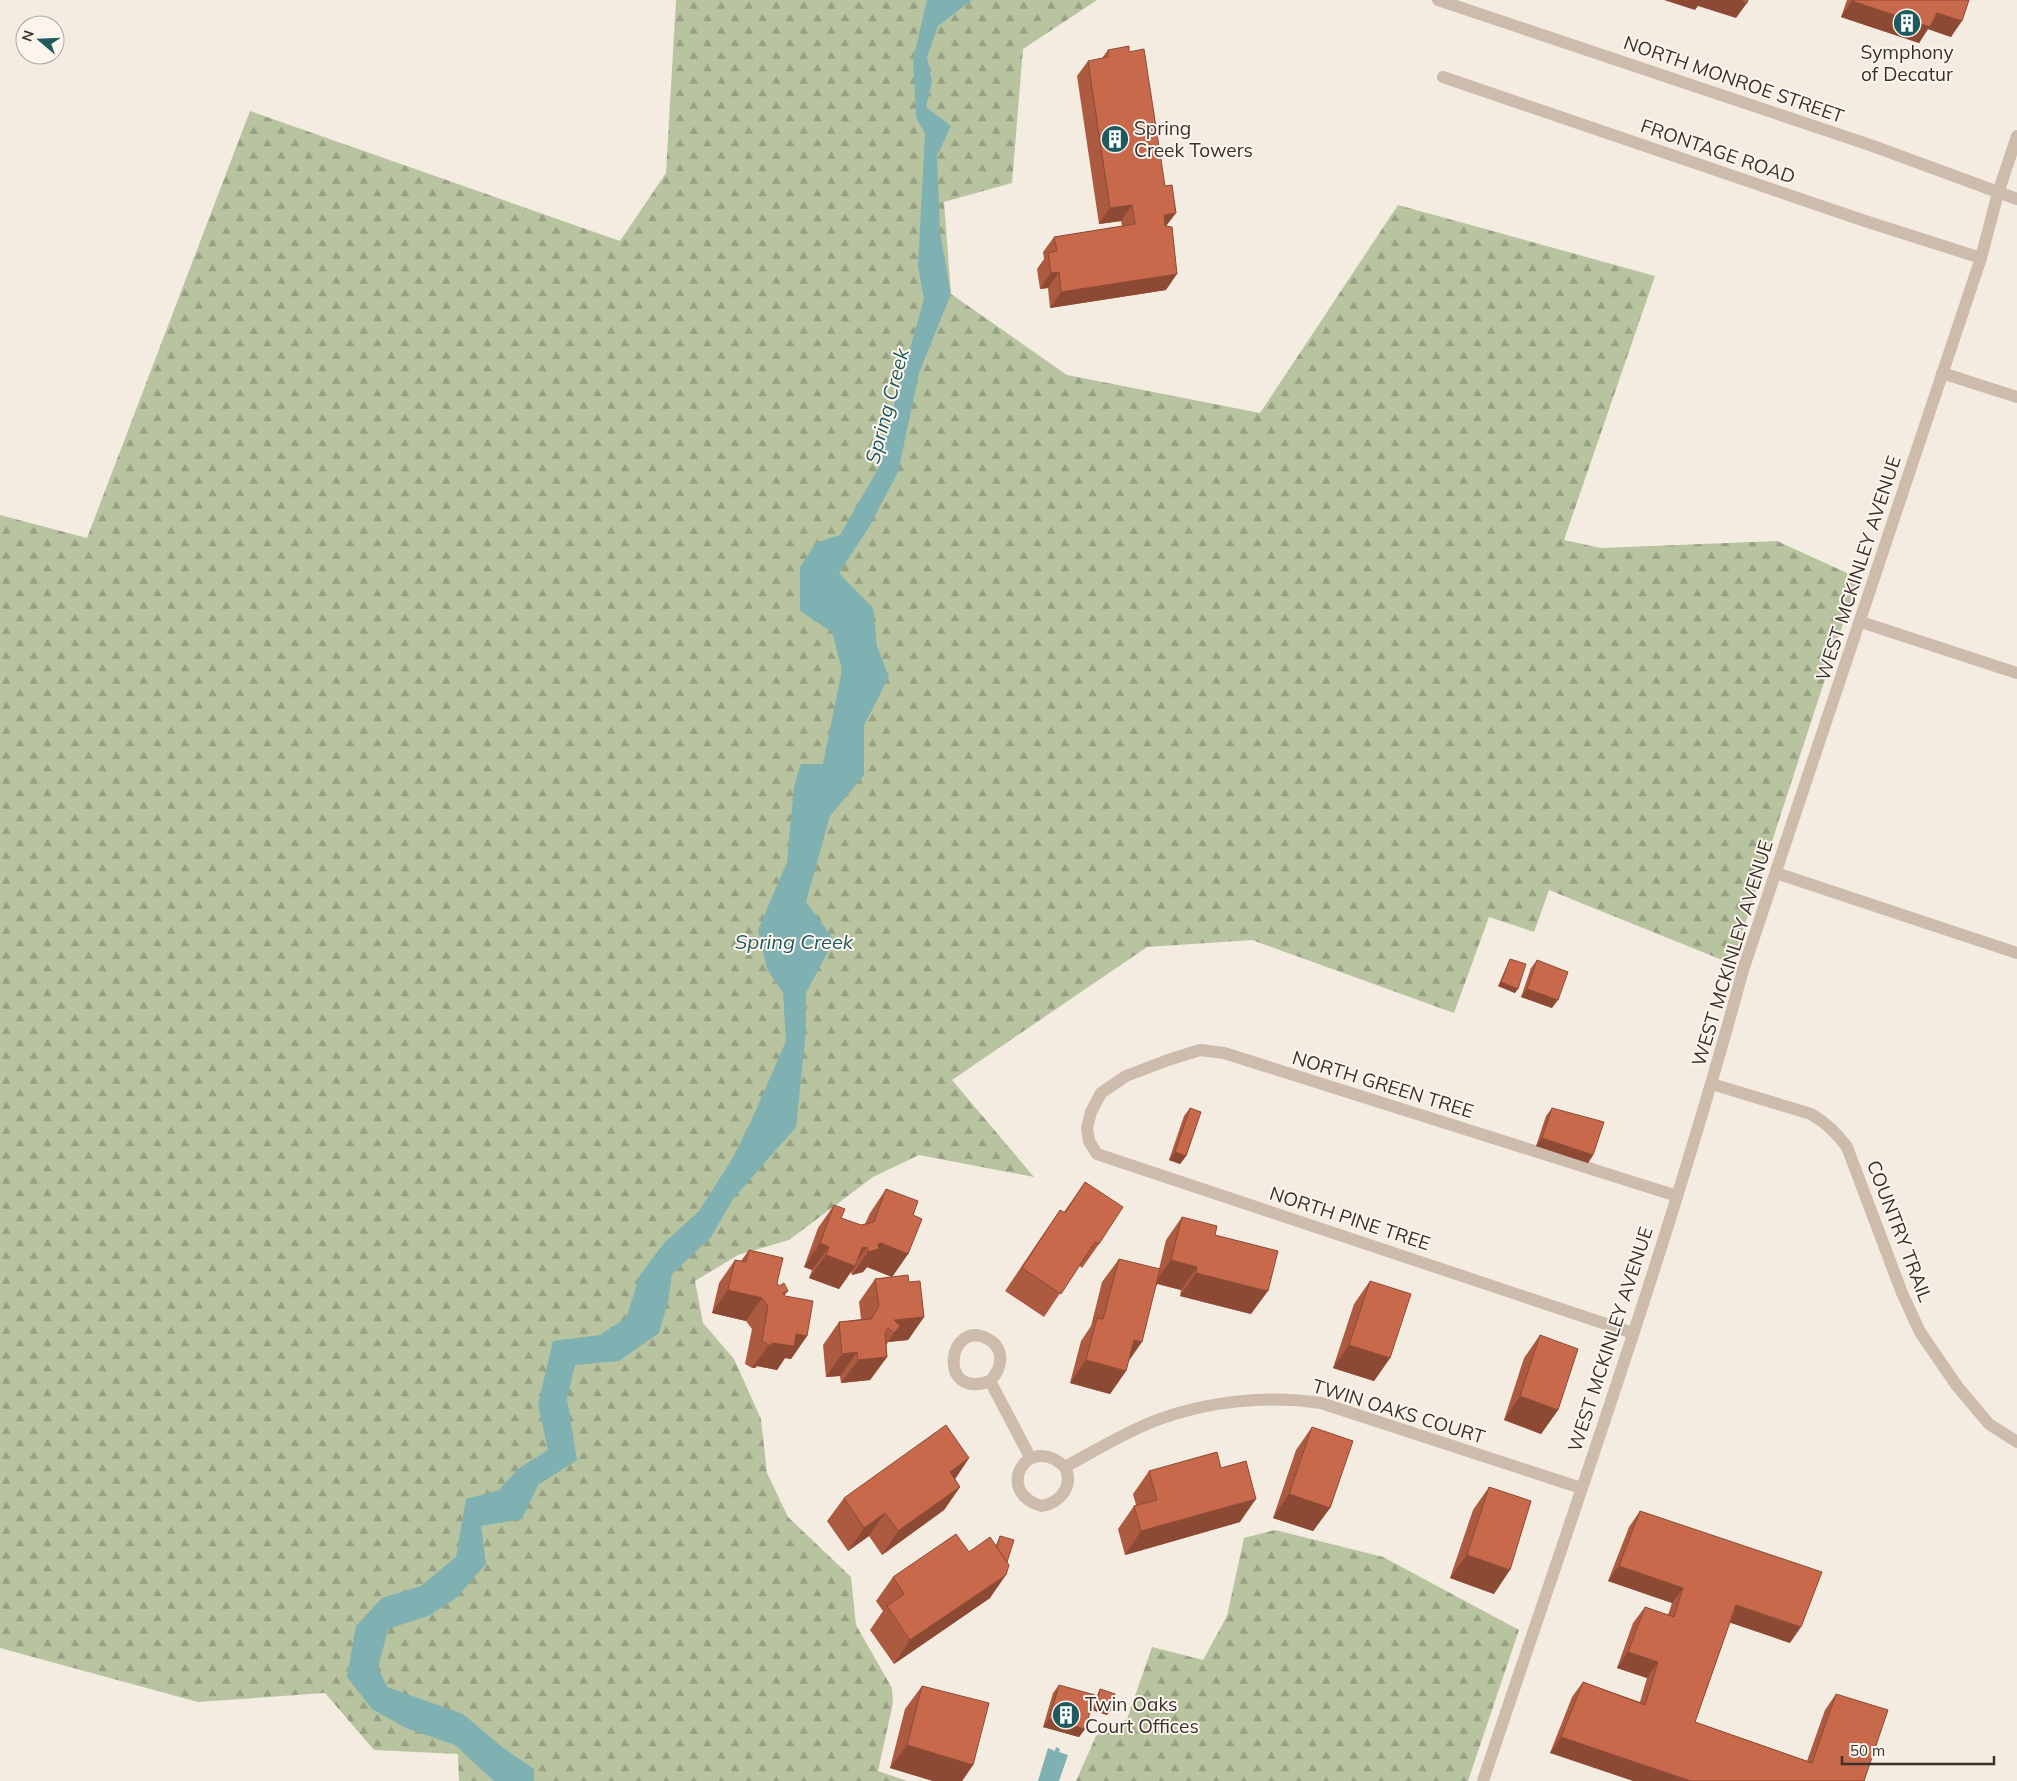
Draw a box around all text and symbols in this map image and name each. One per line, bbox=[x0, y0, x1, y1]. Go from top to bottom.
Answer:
building icon: Symphony of Decatur bbox=[1892, 8, 1922, 38]
north arrow bbox=[15, 15, 65, 65]
text: N bbox=[17, 28, 38, 44]
street label: NORTH MONROE STREET bbox=[1621, 30, 1848, 128]
place label: Symphony of Decatur bbox=[1861, 40, 1954, 86]
street label: FRONTAGE ROAD bbox=[1637, 113, 1799, 189]
place label: Spring Creek Towers bbox=[1134, 116, 1253, 162]
building icon: Spring Creek Towers bbox=[1100, 124, 1130, 154]
water label: Spring Creek bbox=[859, 345, 914, 466]
street label: WEST MCKINLEY AVENUE bbox=[1810, 453, 1906, 683]
street label: WEST MCKINLEY AVENUE bbox=[1686, 837, 1778, 1069]
water label: Spring Creek bbox=[735, 929, 854, 954]
street label: NORTH GREEN TREE bbox=[1290, 1045, 1476, 1123]
street label: COUNTRY TRAIL bbox=[1862, 1157, 1938, 1306]
street label: NORTH PINE TREE bbox=[1267, 1181, 1433, 1255]
street label: WEST MCKINLEY AVENUE bbox=[1562, 1224, 1658, 1454]
street label: TWIN OAKS COURT bbox=[1310, 1373, 1489, 1449]
place label: Twin Oaks Court Offices bbox=[1085, 1692, 1199, 1738]
building icon: Twin Oaks Court Offices bbox=[1051, 1700, 1081, 1730]
scale bar bbox=[1842, 1734, 1994, 1766]
text: 50 m bbox=[1850, 1741, 1885, 1760]

